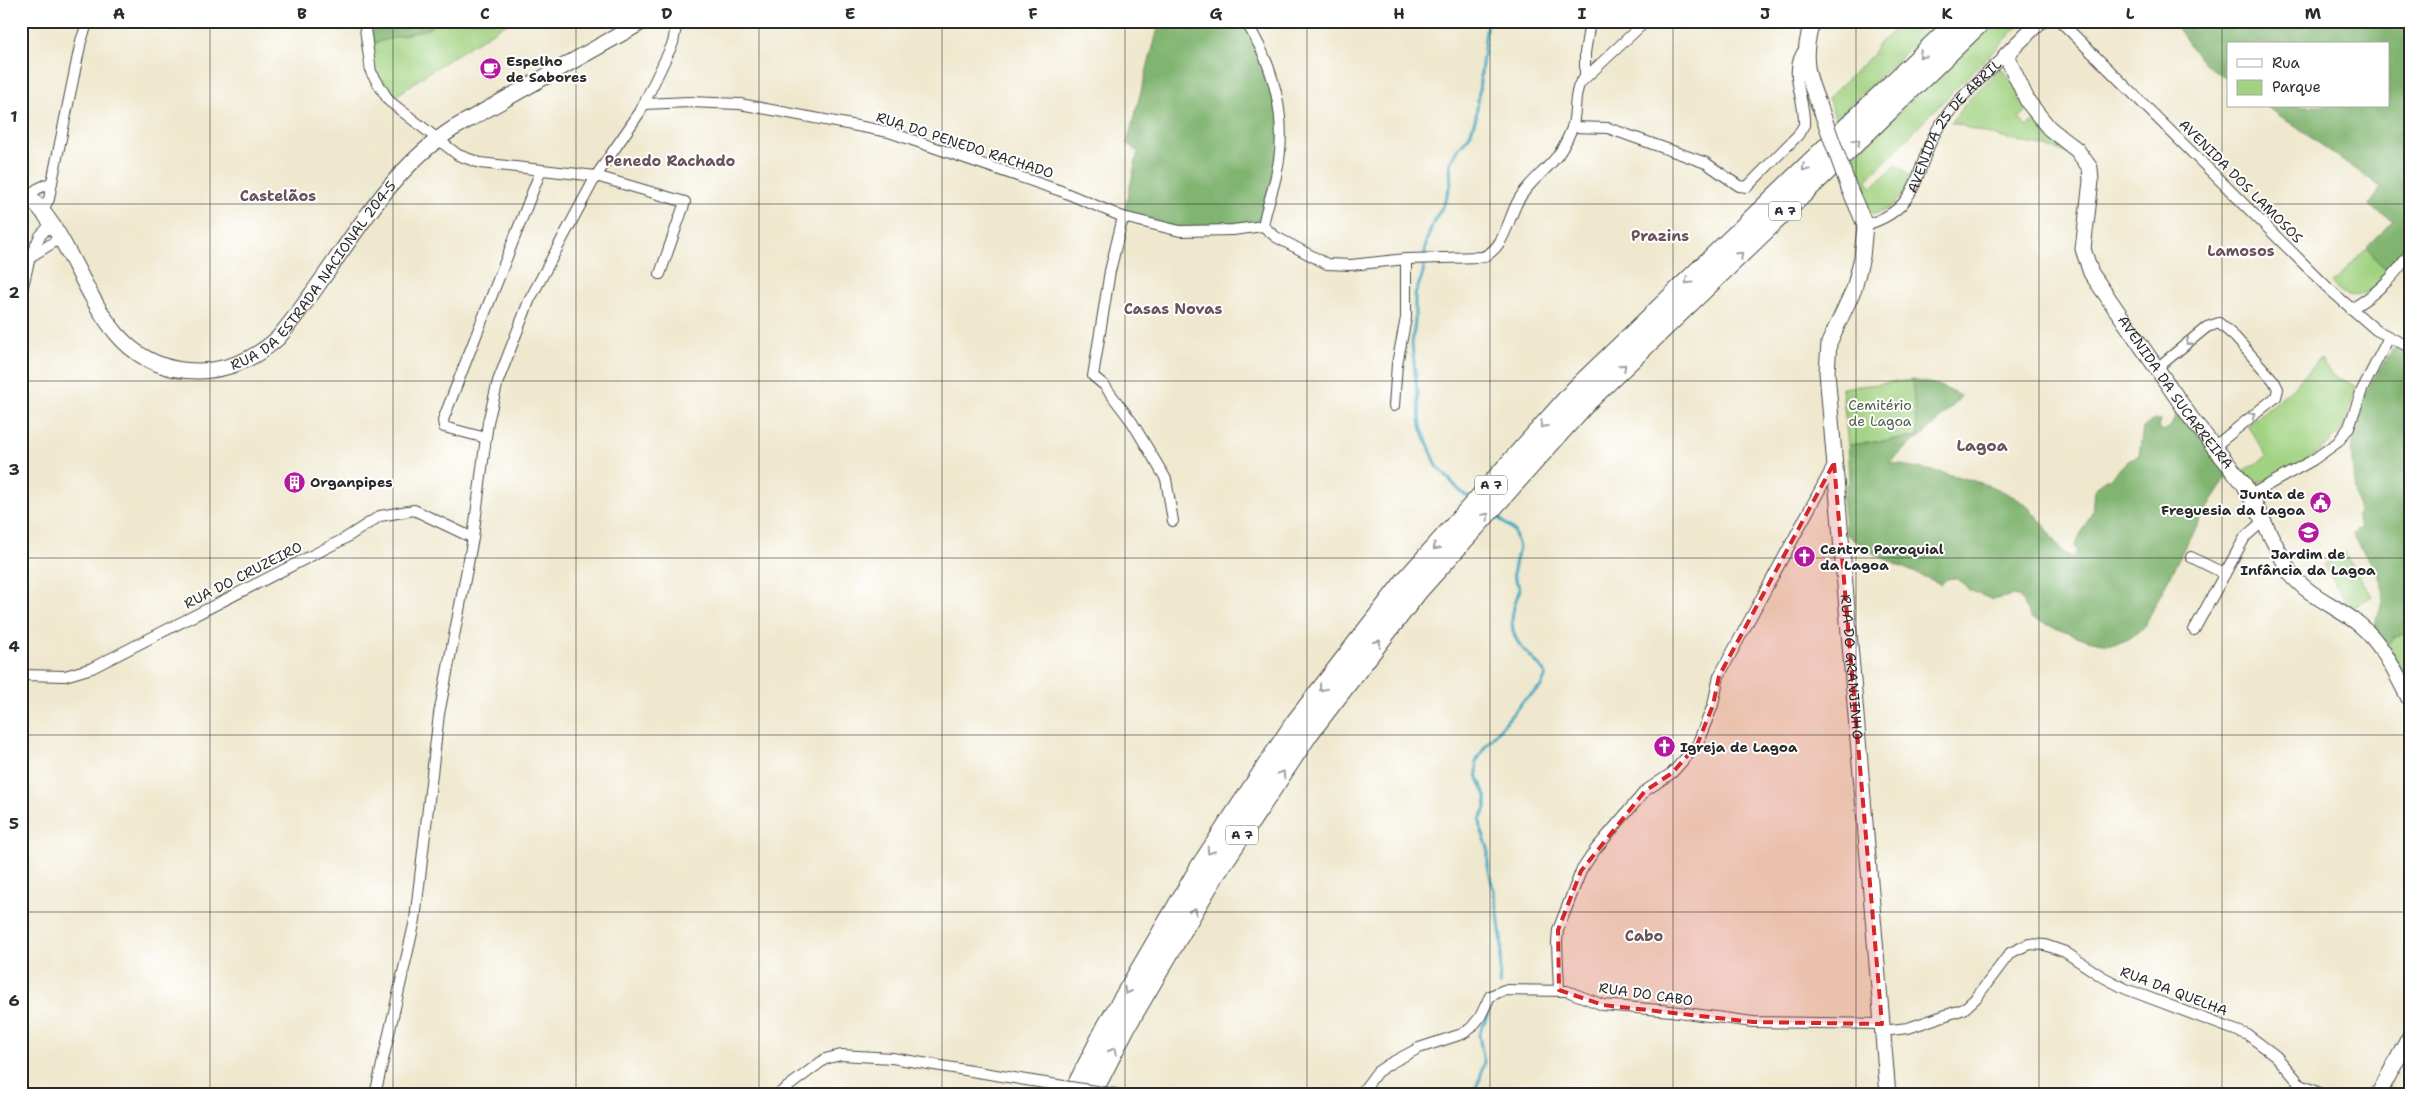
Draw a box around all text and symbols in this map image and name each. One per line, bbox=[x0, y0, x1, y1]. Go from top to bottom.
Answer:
text: A bbox=[113, 3, 125, 24]
text: B bbox=[297, 3, 307, 24]
text: C bbox=[480, 3, 490, 24]
text: D bbox=[661, 3, 673, 24]
text: E bbox=[845, 3, 855, 24]
text: F bbox=[1028, 3, 1038, 24]
text: G bbox=[1210, 3, 1223, 24]
text: H bbox=[1393, 3, 1405, 24]
text: I bbox=[1578, 3, 1587, 24]
text: J bbox=[1760, 3, 1770, 24]
text: K bbox=[1942, 3, 1953, 24]
text: L bbox=[2126, 3, 2135, 24]
text: M bbox=[2305, 3, 2322, 24]
legend bbox=[2227, 42, 2390, 108]
one-way arrow bbox=[1919, 49, 1928, 58]
place label: Espelho de Sabores bbox=[506, 52, 587, 86]
text: Rua bbox=[2272, 53, 2301, 73]
street label: AVENIDA 25 DE ABRIL bbox=[1903, 55, 2005, 196]
cafe icon: Espelho de Sabores bbox=[478, 57, 502, 81]
text: Parque bbox=[2272, 77, 2321, 97]
text: 1 bbox=[10, 106, 18, 127]
street label: RUA DO PENEDO RACHADO bbox=[874, 108, 1056, 182]
street label: AVENIDA DOS LAMOSOS bbox=[2175, 115, 2307, 247]
one-way arrow bbox=[1851, 139, 1860, 148]
district label: Penedo Rachado bbox=[605, 151, 736, 171]
one-way arrow bbox=[1802, 162, 1811, 171]
street label: RUA DA ESTRADA NACIONAL 204-5 bbox=[228, 177, 400, 374]
district label: Castelãos bbox=[240, 186, 316, 206]
road number: A 7 bbox=[1769, 202, 1801, 220]
district label: Prazins bbox=[1631, 226, 1689, 246]
district label: Lamosos bbox=[2207, 241, 2275, 261]
one-way arrow bbox=[1734, 251, 1743, 260]
one-way arrow bbox=[1685, 275, 1694, 284]
text: 2 bbox=[8, 282, 20, 303]
district label: Casas Novas bbox=[1124, 299, 1222, 319]
street label: AVENIDA DA SUCARREIRA bbox=[2114, 312, 2237, 472]
one-way arrow bbox=[2186, 336, 2195, 345]
one-way arrow bbox=[1617, 364, 1626, 373]
park label: Cemitério de Lagoa bbox=[1848, 396, 1912, 430]
one-way arrow bbox=[2247, 412, 2256, 421]
one-way arrow bbox=[1541, 419, 1549, 428]
district label: Lagoa bbox=[1956, 435, 2008, 456]
text: 3 bbox=[8, 459, 20, 480]
building icon: Organpipes bbox=[282, 470, 306, 494]
place label: Organpipes bbox=[310, 473, 393, 491]
road number: A 7 bbox=[1475, 476, 1507, 494]
place label: Junta de Freguesia da Lagoa bbox=[2161, 485, 2305, 519]
public building icon: Junta de Freguesia da Lagoa bbox=[2309, 490, 2333, 514]
one-way arrow bbox=[1480, 512, 1489, 521]
school or university icon: Jardim de Infância da Lagoa bbox=[2296, 520, 2320, 544]
street label: RUA DO CRUZEIRO bbox=[181, 537, 305, 613]
place label: Centro Paroquial da Lagoa bbox=[1820, 540, 1944, 574]
one-way arrow bbox=[1432, 541, 1441, 550]
church icon: Centro Paroquial da Lagoa bbox=[1792, 545, 1816, 569]
place label: Jardim de Infância da Lagoa bbox=[2240, 545, 2376, 579]
street label: RUA DO GRANJINHO bbox=[1837, 594, 1867, 740]
text: 4 bbox=[8, 636, 20, 657]
one-way arrow bbox=[1373, 640, 1381, 649]
one-way arrow bbox=[1319, 682, 1327, 691]
church icon: Igreja de Lagoa bbox=[1652, 735, 1676, 759]
place label: Igreja de Lagoa bbox=[1680, 738, 1798, 756]
one-way arrow bbox=[1276, 770, 1285, 780]
text: 5 bbox=[9, 813, 19, 834]
road number: A 7 bbox=[1226, 826, 1258, 844]
one-way arrow bbox=[1207, 846, 1216, 855]
one-way arrow bbox=[1188, 907, 1198, 916]
district label: Cabo bbox=[1625, 926, 1663, 946]
street label: RUA DA QUELHA bbox=[2118, 962, 2230, 1020]
street label: RUA DO CABO bbox=[1598, 978, 1694, 1010]
one-way arrow bbox=[1124, 985, 1134, 994]
text: 6 bbox=[8, 990, 20, 1011]
one-way arrow bbox=[1107, 1048, 1117, 1057]

